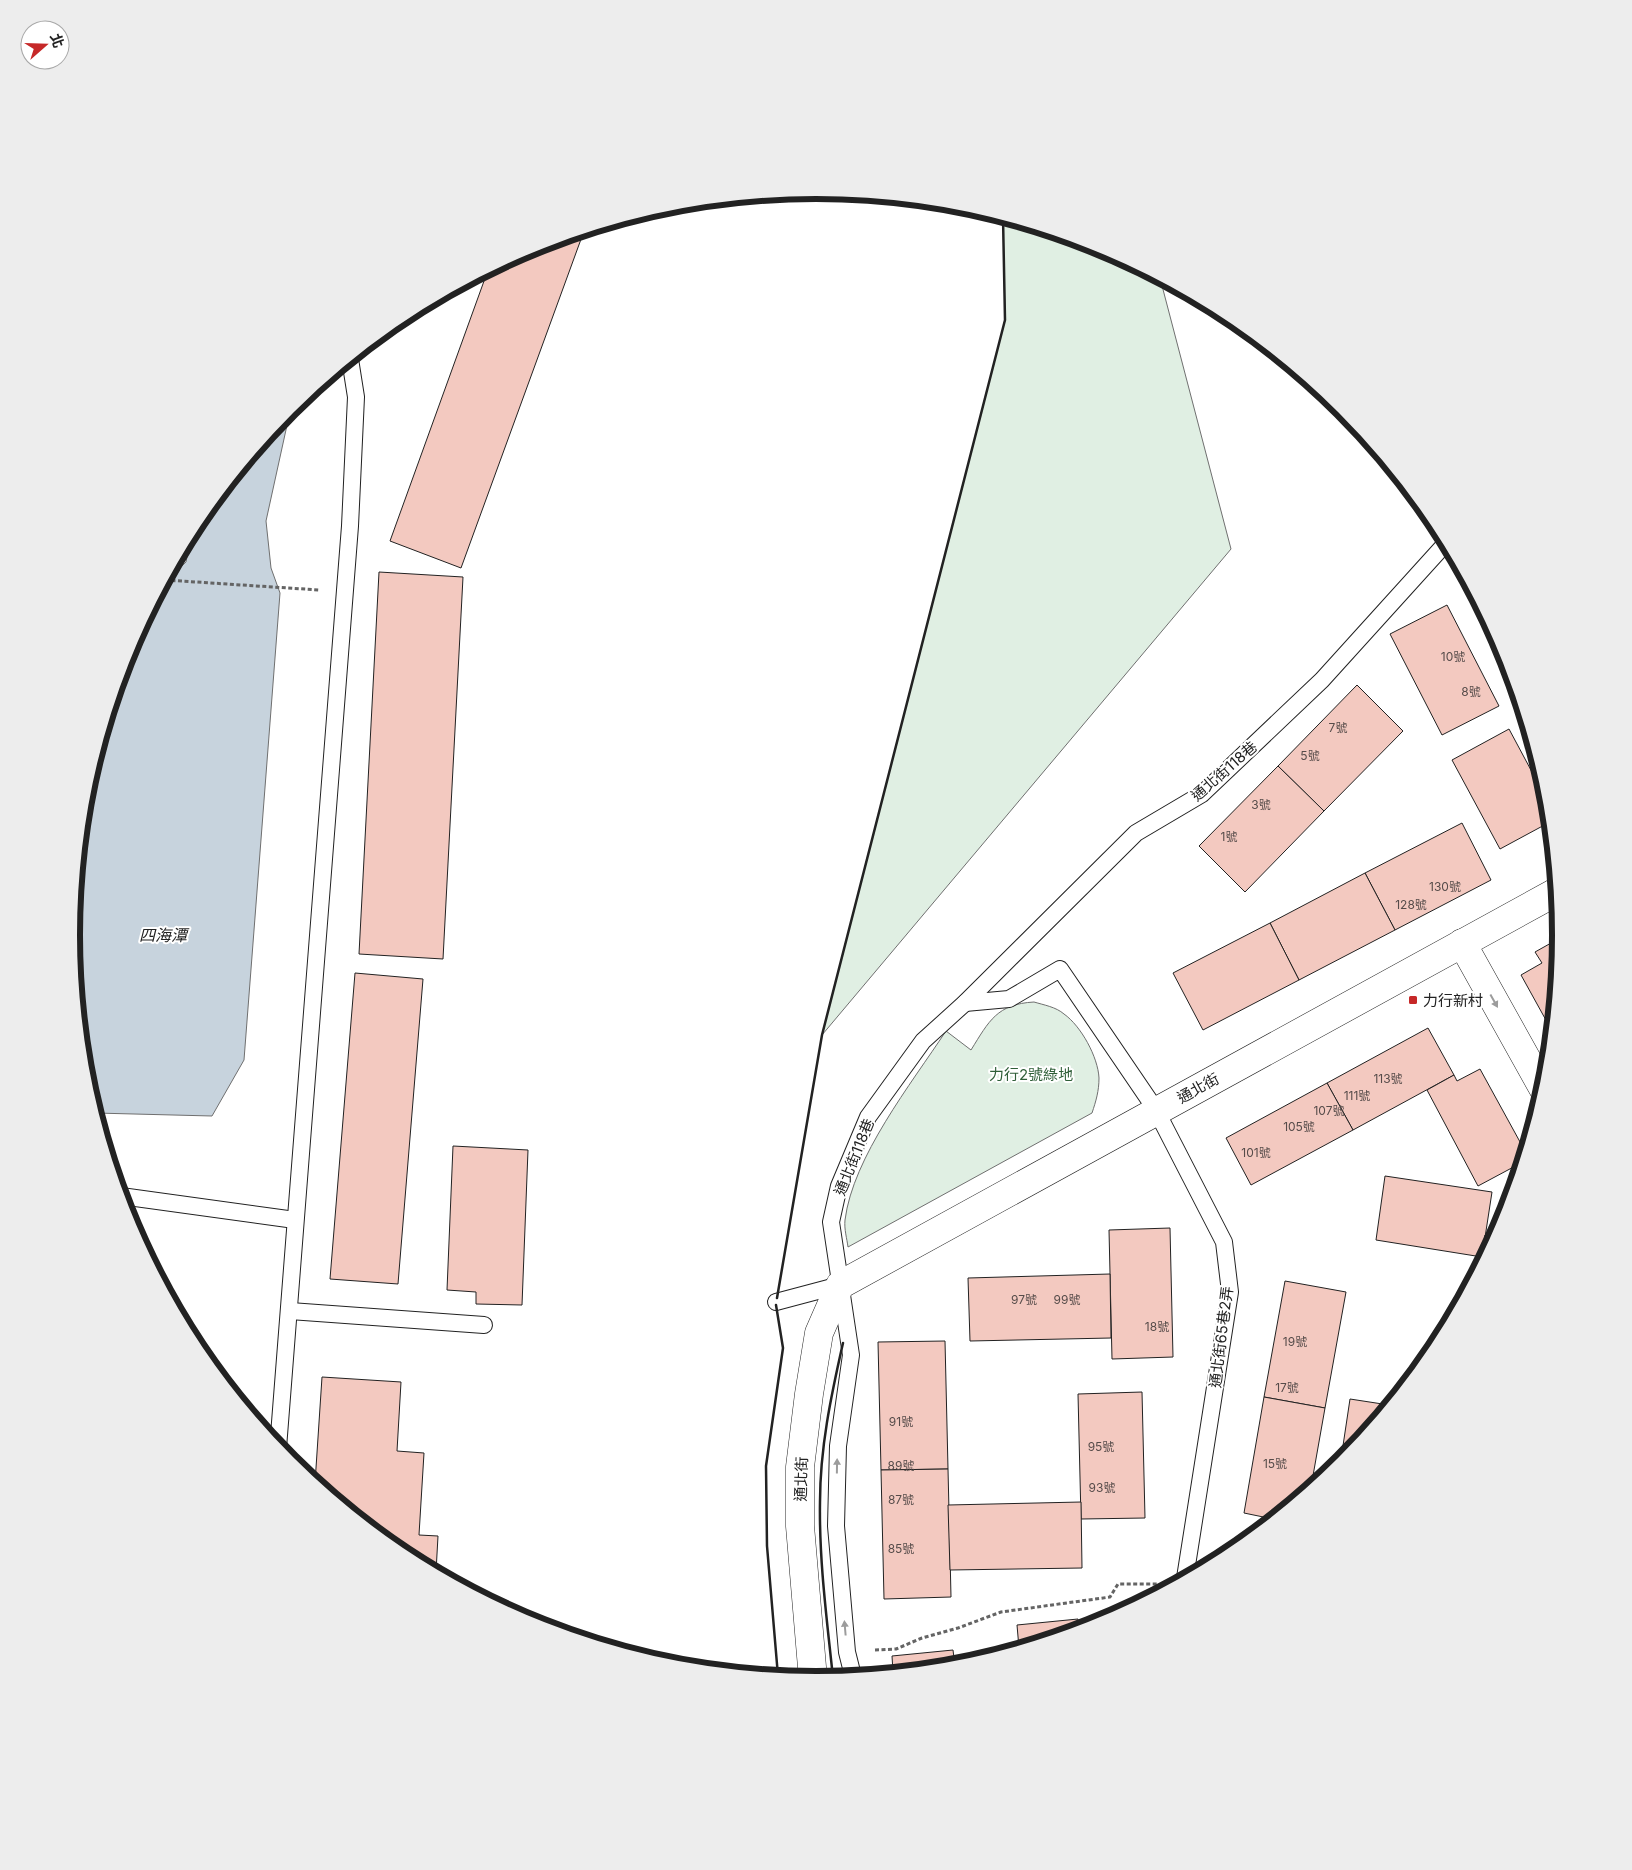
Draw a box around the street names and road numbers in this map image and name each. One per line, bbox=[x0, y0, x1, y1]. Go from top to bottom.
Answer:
street label: 通北街118巷 bbox=[1187, 737, 1261, 805]
street label: 通北街 bbox=[1174, 1069, 1222, 1107]
street label: 通北街118巷 bbox=[830, 1116, 878, 1198]
street label: 通北街65巷2弄 bbox=[1205, 1285, 1237, 1389]
street label: 通北街 bbox=[791, 1456, 811, 1502]

